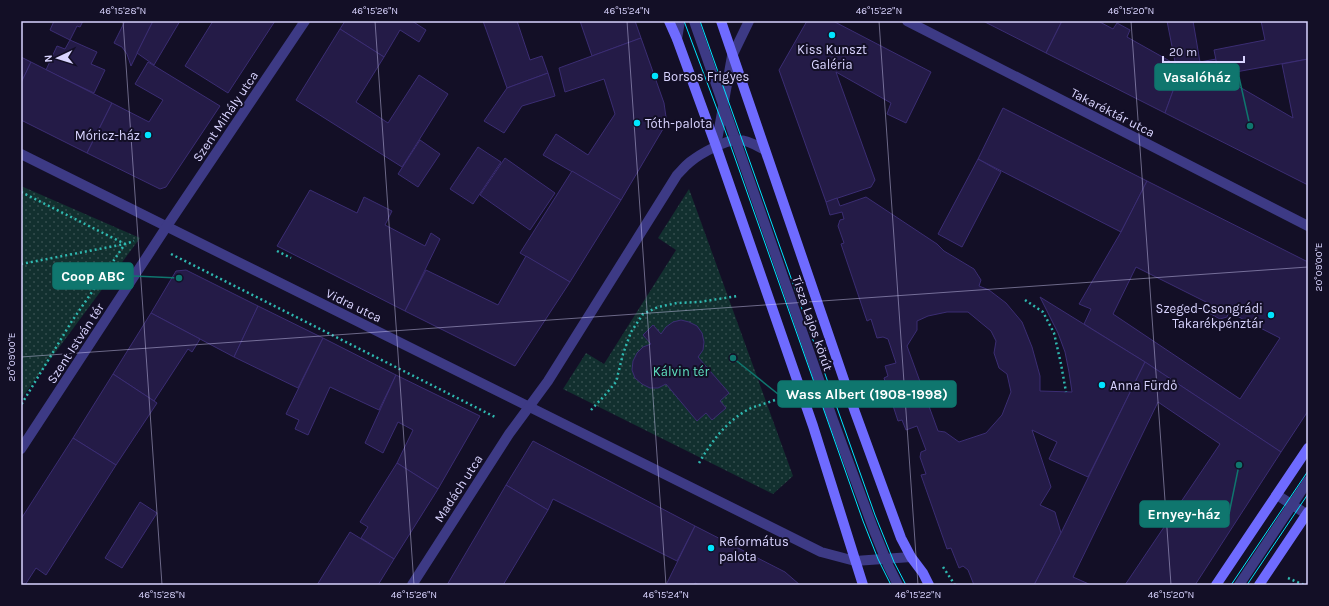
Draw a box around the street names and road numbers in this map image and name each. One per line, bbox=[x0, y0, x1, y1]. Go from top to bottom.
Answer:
street label: Szent Mihály utca bbox=[190, 68, 261, 164]
street label: Takaréktár utca bbox=[1068, 85, 1157, 140]
street label: Tisza Lajos körút bbox=[789, 274, 836, 373]
street label: Vidra utca bbox=[323, 285, 384, 325]
street label: Szent István tér bbox=[44, 300, 107, 386]
street label: Madách utca bbox=[431, 452, 486, 525]

